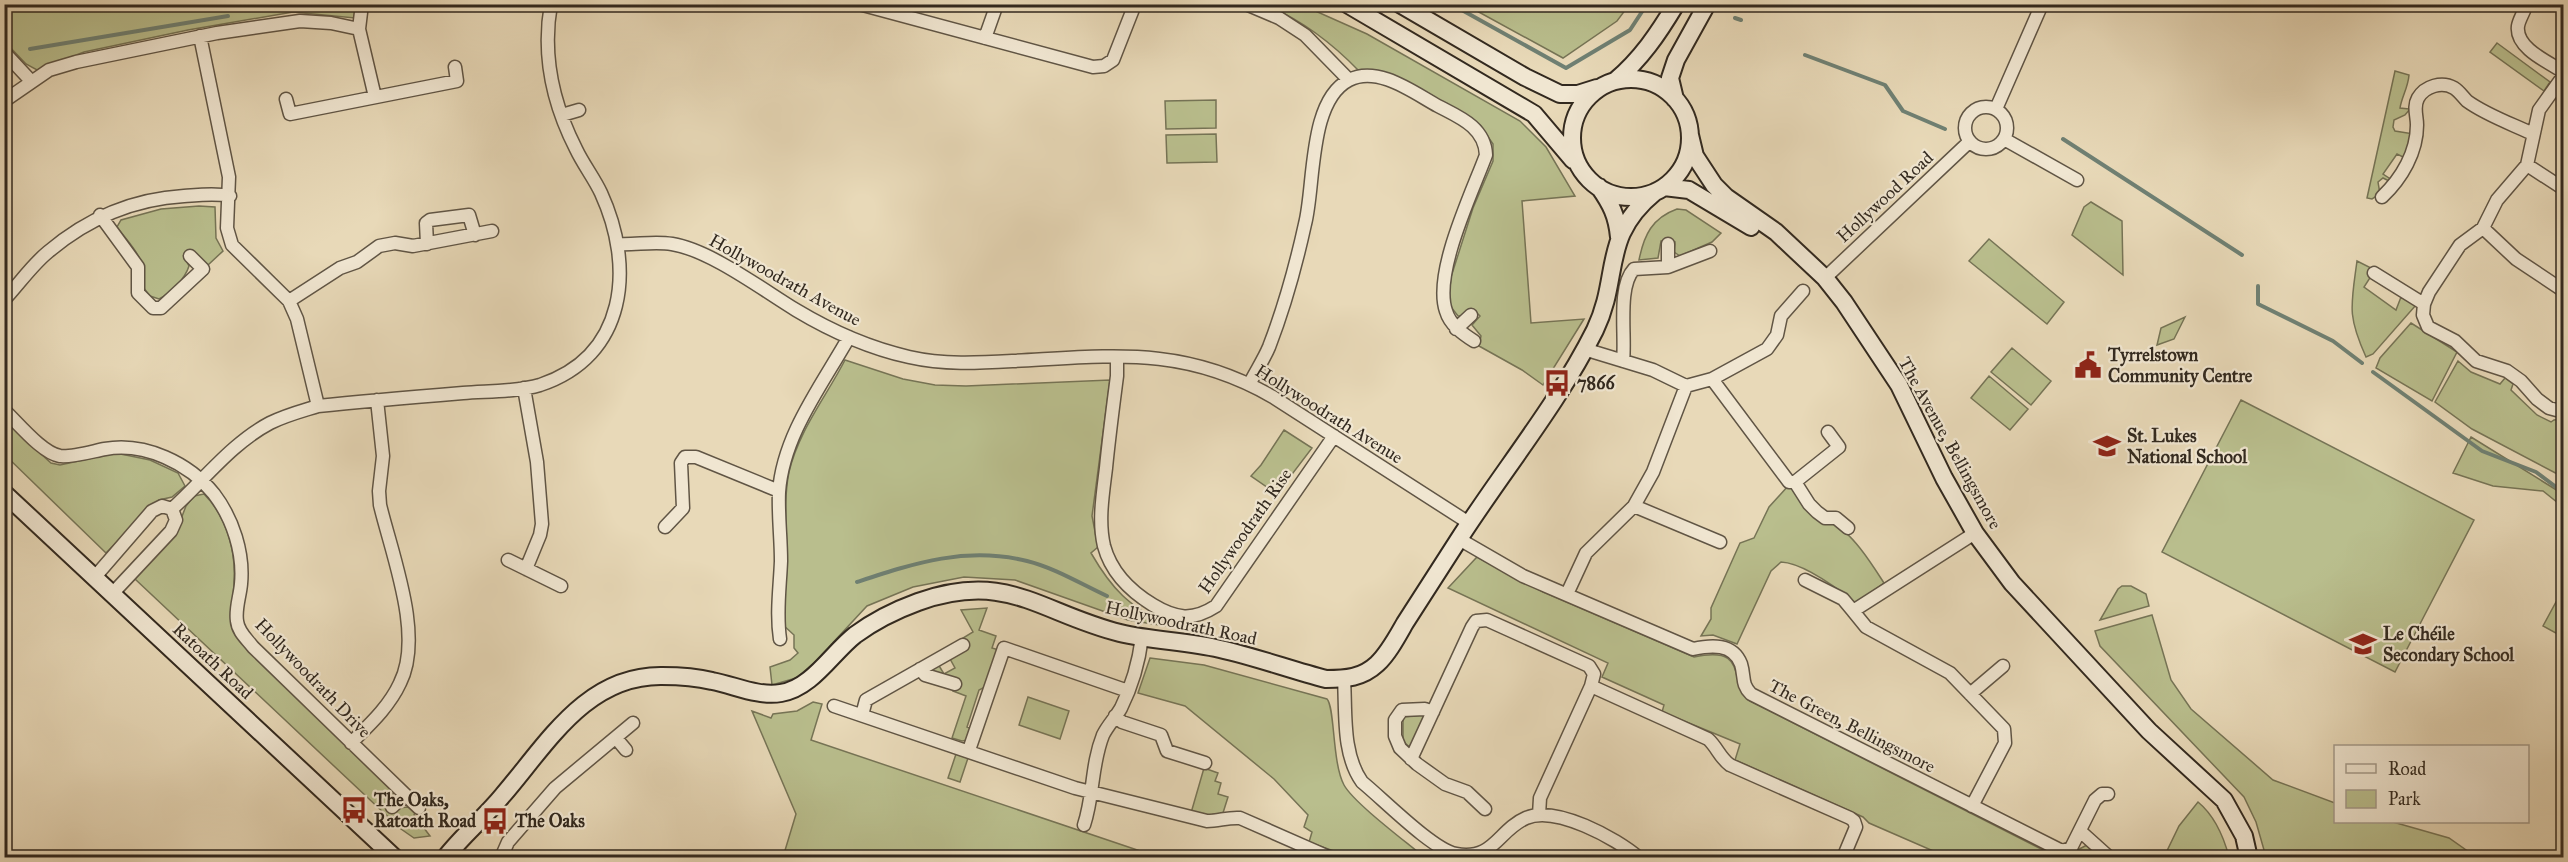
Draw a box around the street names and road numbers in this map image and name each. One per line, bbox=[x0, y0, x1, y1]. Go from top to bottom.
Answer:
street label: Hollywood Road bbox=[1832, 147, 1938, 247]
street label: Hollywoodrath Avenue bbox=[705, 229, 865, 331]
street label: The Avenue, Bellingsmore bbox=[1893, 353, 2006, 533]
street label: Hollywoodrath Avenue bbox=[1251, 360, 1407, 468]
street label: Hollywoodrath Rise bbox=[1194, 464, 1296, 598]
street label: Hollywoodrath Road bbox=[1103, 596, 1259, 650]
street label: Hollywoodrath Drive bbox=[250, 614, 376, 742]
street label: Ratoath Road bbox=[168, 618, 258, 704]
street label: The Green, Bellingsmore bbox=[1765, 674, 1939, 778]

